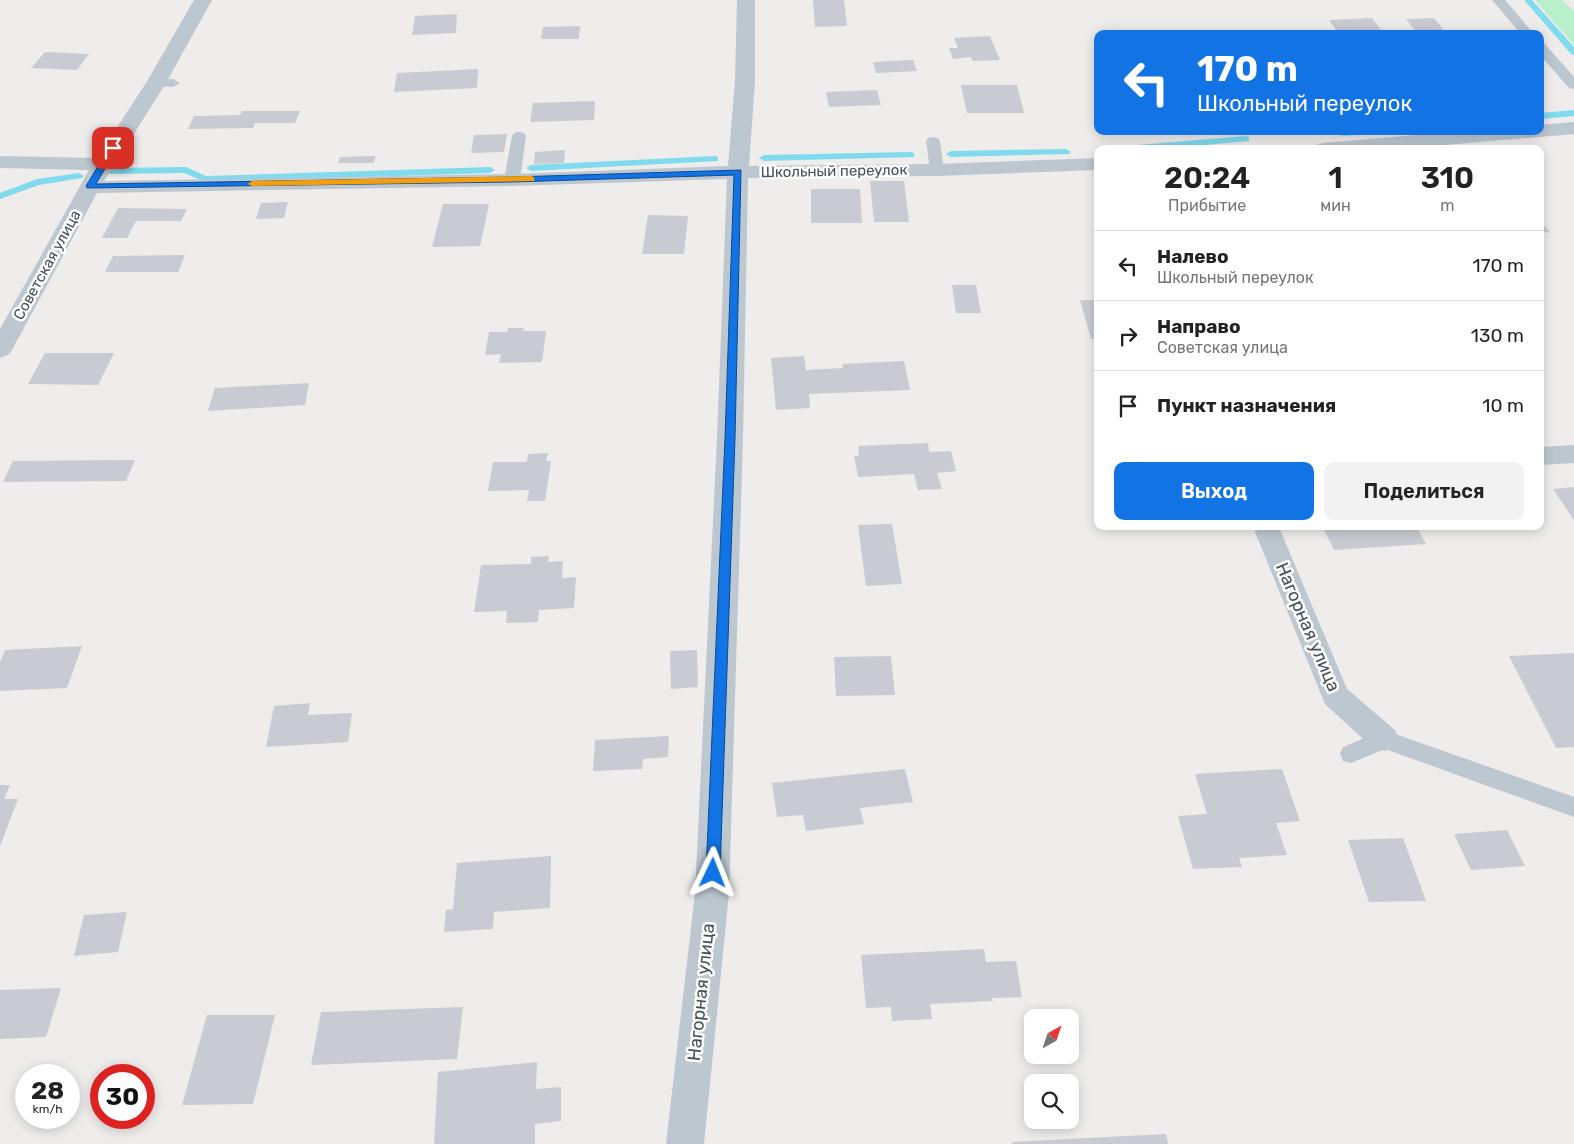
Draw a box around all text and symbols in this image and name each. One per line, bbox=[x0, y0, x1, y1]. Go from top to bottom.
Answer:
text: 170 m bbox=[1197, 48, 1298, 90]
icon: left bbox=[1114, 50, 1179, 115]
text: Школьный переулок bbox=[1197, 90, 1412, 117]
pin bbox=[92, 127, 134, 169]
icon: arrive bbox=[99, 134, 127, 162]
text: 20:24 bbox=[1164, 160, 1250, 196]
text: 1 bbox=[1328, 160, 1343, 196]
text: 310 bbox=[1421, 160, 1474, 196]
street label: Школьный переулок bbox=[760, 161, 908, 181]
text: Прибытие bbox=[1168, 196, 1246, 215]
text: мин bbox=[1320, 196, 1351, 215]
text: m bbox=[1440, 196, 1454, 215]
street label: Советская улица bbox=[9, 207, 85, 323]
text: Налево bbox=[1157, 245, 1229, 268]
icon: left bbox=[1114, 252, 1142, 280]
text: 170 m bbox=[1473, 254, 1524, 277]
text: Школьный переулок bbox=[1157, 268, 1314, 287]
text: Направо bbox=[1157, 315, 1241, 338]
icon: right bbox=[1114, 322, 1142, 350]
text: 130 m bbox=[1471, 324, 1524, 347]
text: Советская улица bbox=[1157, 338, 1288, 357]
icon: arrive bbox=[1114, 392, 1142, 420]
text: Пункт назначения bbox=[1157, 394, 1336, 417]
text: 10 m bbox=[1482, 394, 1524, 417]
button: Выход bbox=[1114, 462, 1314, 520]
button: Поделиться bbox=[1324, 462, 1524, 520]
street label: Нагорная улица bbox=[1271, 559, 1345, 695]
position arrow bbox=[686, 846, 738, 898]
street label: Нагорная улица bbox=[683, 922, 719, 1062]
north arrow bbox=[1024, 1009, 1079, 1064]
map controls bbox=[1024, 1009, 1079, 1129]
speed limit sign: 30 bbox=[90, 1064, 155, 1129]
button: search bbox=[1024, 1074, 1079, 1129]
text: 28 bbox=[31, 1076, 64, 1105]
text: km/h bbox=[33, 1102, 62, 1116]

